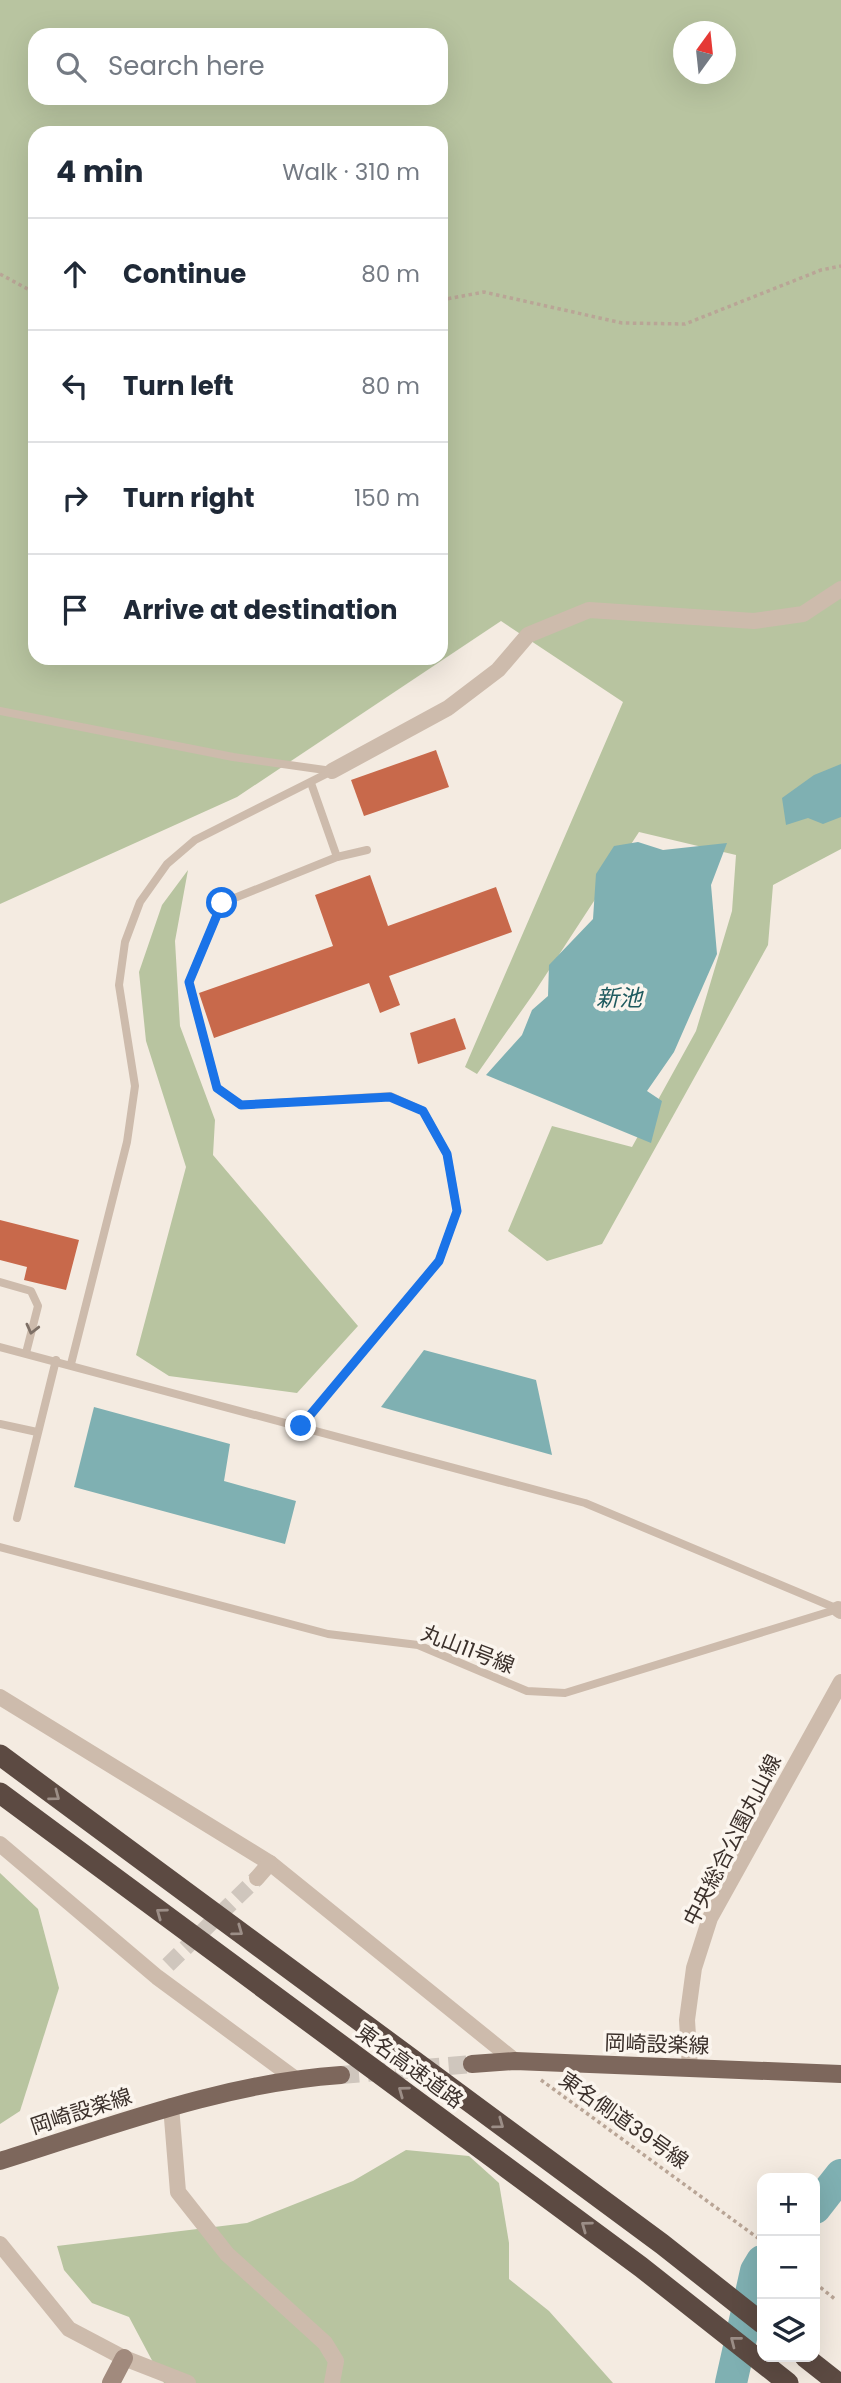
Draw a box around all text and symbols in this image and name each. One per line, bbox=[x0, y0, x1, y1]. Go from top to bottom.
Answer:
north arrow bbox=[673, 21, 736, 84]
search box bbox=[28, 28, 448, 105]
icon: search bbox=[52, 48, 90, 86]
text: Search here bbox=[108, 48, 265, 84]
text: 4 min bbox=[56, 150, 144, 193]
text: Walk · 310 m bbox=[282, 156, 420, 188]
icon: ahead bbox=[56, 255, 94, 293]
text: Continue bbox=[123, 256, 246, 292]
text: 80 m bbox=[361, 258, 420, 290]
icon: left bbox=[56, 367, 94, 405]
text: Turn left bbox=[123, 368, 234, 404]
text: 80 m bbox=[361, 370, 420, 402]
icon: right bbox=[56, 479, 94, 517]
text: Turn right bbox=[123, 480, 255, 516]
text: 150 m bbox=[354, 482, 420, 514]
icon: arrive bbox=[56, 591, 94, 629]
text: Arrive at destination bbox=[123, 592, 398, 628]
route start bbox=[206, 887, 237, 918]
water label: 新池 bbox=[596, 982, 644, 1014]
one-way arrow bbox=[26, 1323, 40, 1335]
route end bbox=[285, 1410, 316, 1441]
street label: 丸山11号線 bbox=[417, 1618, 519, 1680]
street label: 中央総合公園丸山線 bbox=[676, 1749, 788, 1931]
one-way arrow bbox=[47, 1787, 60, 1800]
one-way arrow bbox=[156, 1908, 169, 1921]
one-way arrow bbox=[230, 1923, 242, 1935]
street label: 東名高速道路 bbox=[351, 2017, 469, 2115]
street label: 岡崎設楽線 bbox=[604, 2028, 710, 2060]
street label: 東名側道39号線 bbox=[554, 2065, 694, 2175]
street label: 岡崎設楽線 bbox=[27, 2081, 135, 2141]
one-way arrow bbox=[398, 2087, 411, 2099]
one-way arrow bbox=[492, 2116, 504, 2129]
map controls bbox=[757, 2173, 820, 2362]
button: + bbox=[757, 2173, 820, 2236]
one-way arrow bbox=[582, 2222, 594, 2234]
button: − bbox=[757, 2236, 820, 2299]
button: layers bbox=[757, 2299, 820, 2362]
one-way arrow bbox=[730, 2336, 743, 2349]

